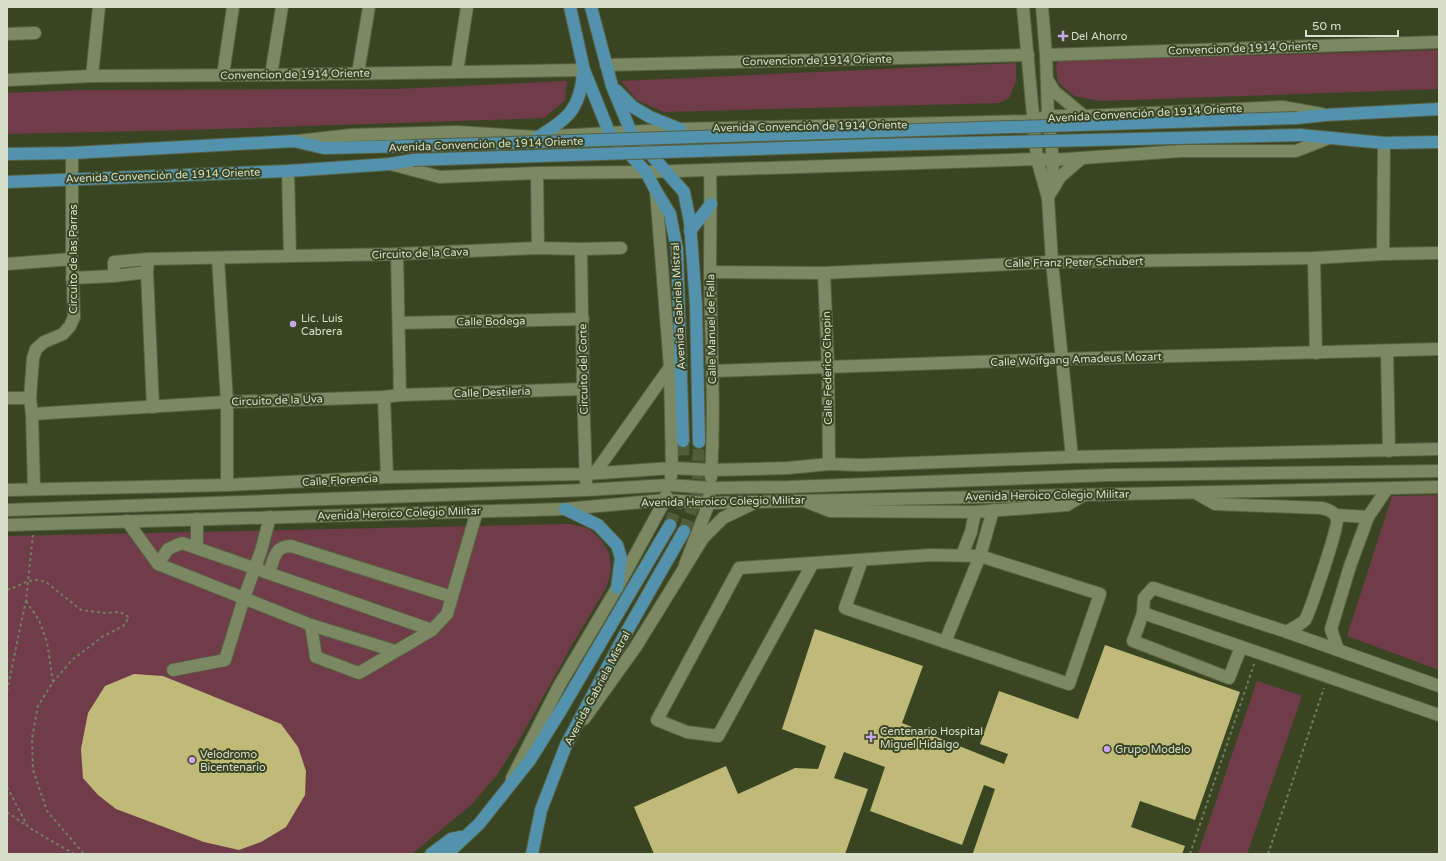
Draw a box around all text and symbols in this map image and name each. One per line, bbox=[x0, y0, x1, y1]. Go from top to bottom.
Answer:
scale bar bbox=[1306, 12, 1398, 38]
text: 50 m bbox=[1312, 19, 1341, 33]
place label: Del Ahorro bbox=[1071, 30, 1128, 43]
marker: Del Ahorro bbox=[1058, 31, 1068, 41]
street label: Convencion de 1914 Oriente bbox=[1168, 39, 1318, 58]
street label: Convencion de 1914 Oriente bbox=[742, 53, 892, 68]
street label: Convencion de 1914 Oriente bbox=[220, 67, 370, 82]
street label: Avenida Convención de 1914 Oriente bbox=[1047, 102, 1243, 125]
street label: Avenida Convención de 1914 Oriente bbox=[712, 118, 908, 135]
street label: Avenida Convención de 1914 Oriente bbox=[388, 135, 584, 154]
street label: Avenida Convención de 1914 Oriente bbox=[65, 166, 261, 185]
street label: Circuito de las Parras bbox=[67, 204, 80, 314]
street label: Avenida Gabriela Mistral bbox=[669, 242, 688, 370]
street label: Circuito de la Cava bbox=[371, 245, 469, 262]
street label: Calle Franz Peter Schubert bbox=[1005, 255, 1143, 270]
street label: Calle Manuel de Falla bbox=[704, 274, 719, 384]
street label: Calle Federico Chopin bbox=[820, 311, 835, 425]
place label: Lic. Luis Cabrera bbox=[301, 312, 343, 338]
street label: Calle Bodega bbox=[456, 314, 526, 329]
marker: Lic. Luis Cabrera bbox=[288, 319, 298, 329]
street label: Circuito del Corte bbox=[576, 323, 591, 415]
street label: Calle Wolfgang Amadeus Mozart bbox=[990, 350, 1162, 369]
street label: Calle Destilería bbox=[453, 385, 531, 400]
street label: Circuito de la Uva bbox=[231, 392, 323, 409]
street label: Calle Florencia bbox=[302, 472, 378, 489]
street label: Avenida Heroico Colegio Militar bbox=[965, 488, 1130, 503]
street label: Avenida Heroico Colegio Militar bbox=[641, 494, 806, 509]
street label: Avenida Heroico Colegio Militar bbox=[317, 504, 482, 523]
street label: Avenida Gabriela Mistral bbox=[562, 629, 633, 748]
place label: Centenario Hospital Miguel Hidalgo bbox=[880, 725, 983, 751]
marker: Centenario Hospital Miguel Hidalgo bbox=[865, 731, 877, 743]
place label: Grupo Modelo bbox=[1115, 743, 1191, 756]
marker: Grupo Modelo bbox=[1102, 744, 1112, 754]
place label: Velodromo Bicentenario bbox=[200, 748, 266, 774]
marker: Velodromo Bicentenario bbox=[187, 755, 197, 765]

